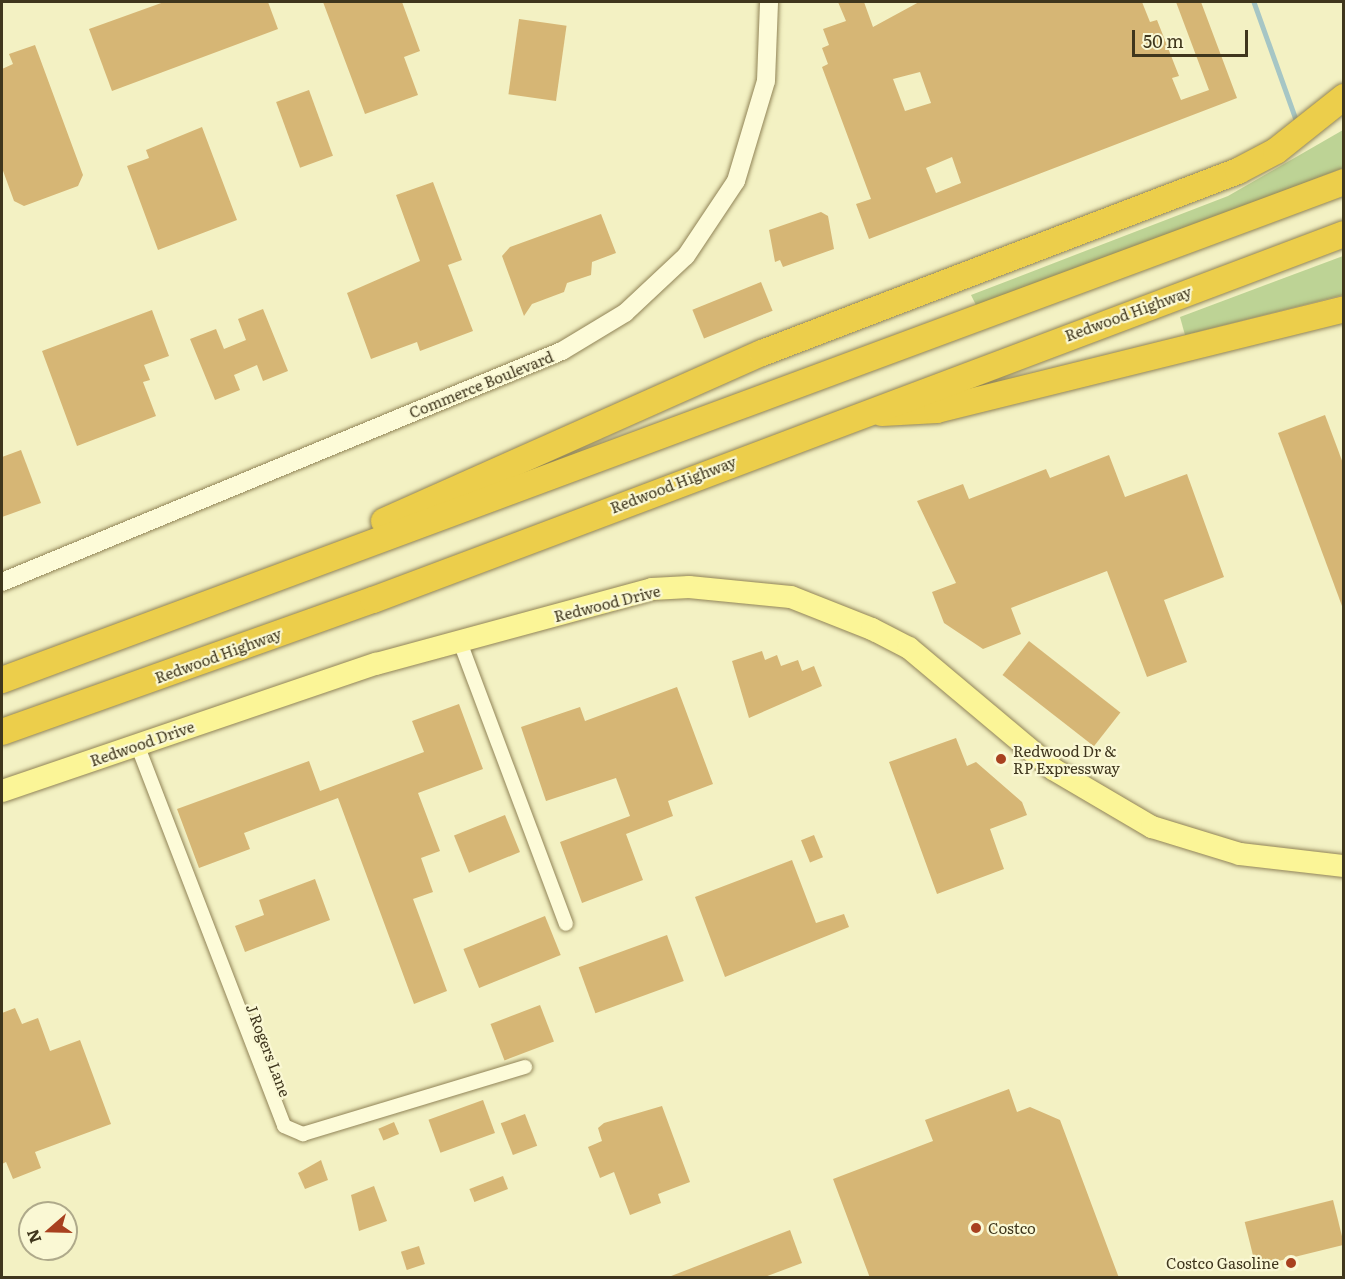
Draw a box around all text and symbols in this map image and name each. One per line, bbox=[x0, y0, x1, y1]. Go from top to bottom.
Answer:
scale bar bbox=[1135, 18, 1250, 56]
text: 50 m bbox=[1143, 27, 1184, 54]
street label: Redwood Highway bbox=[1062, 282, 1194, 344]
street label: Commerce Boulevard bbox=[406, 347, 556, 421]
street label: Redwood Highway bbox=[607, 452, 739, 516]
street label: Redwood Drive bbox=[552, 581, 662, 625]
street label: Redwood Highway bbox=[152, 624, 284, 686]
street label: Redwood Drive bbox=[88, 717, 196, 769]
place label: Redwood Dr & RP Expressway bbox=[1013, 741, 1120, 776]
marker: Redwood Dr & RP Expressway bbox=[994, 752, 1008, 766]
street label: J Rogers Lane bbox=[243, 1001, 295, 1099]
north arrow bbox=[18, 1201, 78, 1261]
place label: Costco bbox=[988, 1219, 1036, 1237]
marker: Costco bbox=[969, 1221, 983, 1235]
text: N bbox=[19, 1226, 47, 1247]
place label: Costco Gasoline bbox=[1166, 1254, 1279, 1272]
marker: Costco Gasoline bbox=[1284, 1256, 1298, 1270]

